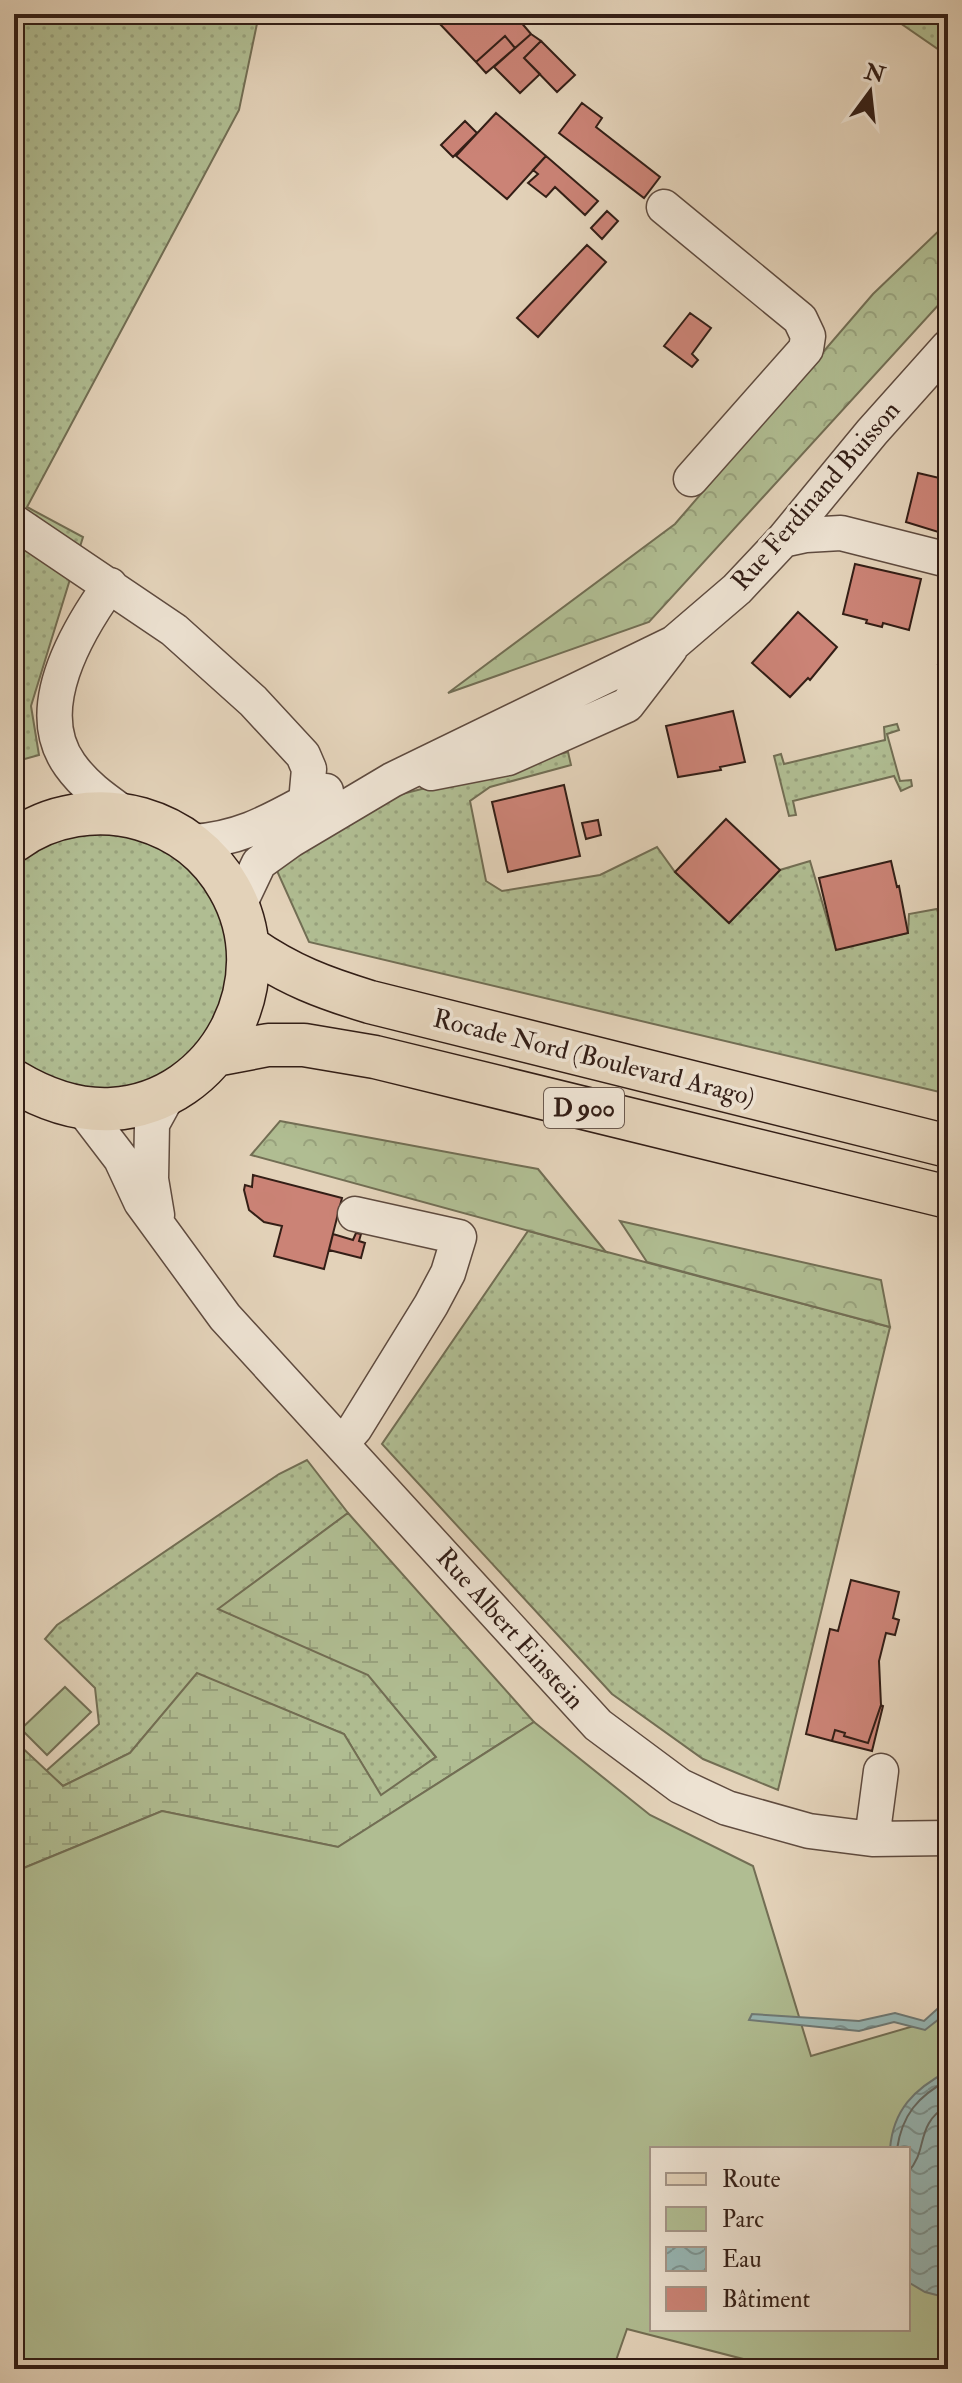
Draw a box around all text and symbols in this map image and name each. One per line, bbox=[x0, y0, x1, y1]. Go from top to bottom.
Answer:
north arrow bbox=[830, 52, 910, 132]
text: N bbox=[861, 57, 888, 90]
street label: Rue Ferdinand Buisson bbox=[725, 395, 907, 597]
street label: Rocade Nord (Boulevard Arago) bbox=[430, 1002, 758, 1114]
road number: D 900 bbox=[544, 1088, 624, 1128]
street label: Rue Albert Einstein bbox=[429, 1542, 591, 1716]
legend bbox=[650, 2147, 910, 2331]
text: Route bbox=[722, 2164, 781, 2195]
text: Parc bbox=[722, 2204, 764, 2235]
text: Eau bbox=[722, 2244, 762, 2275]
text: Bâtiment bbox=[722, 2284, 811, 2315]

